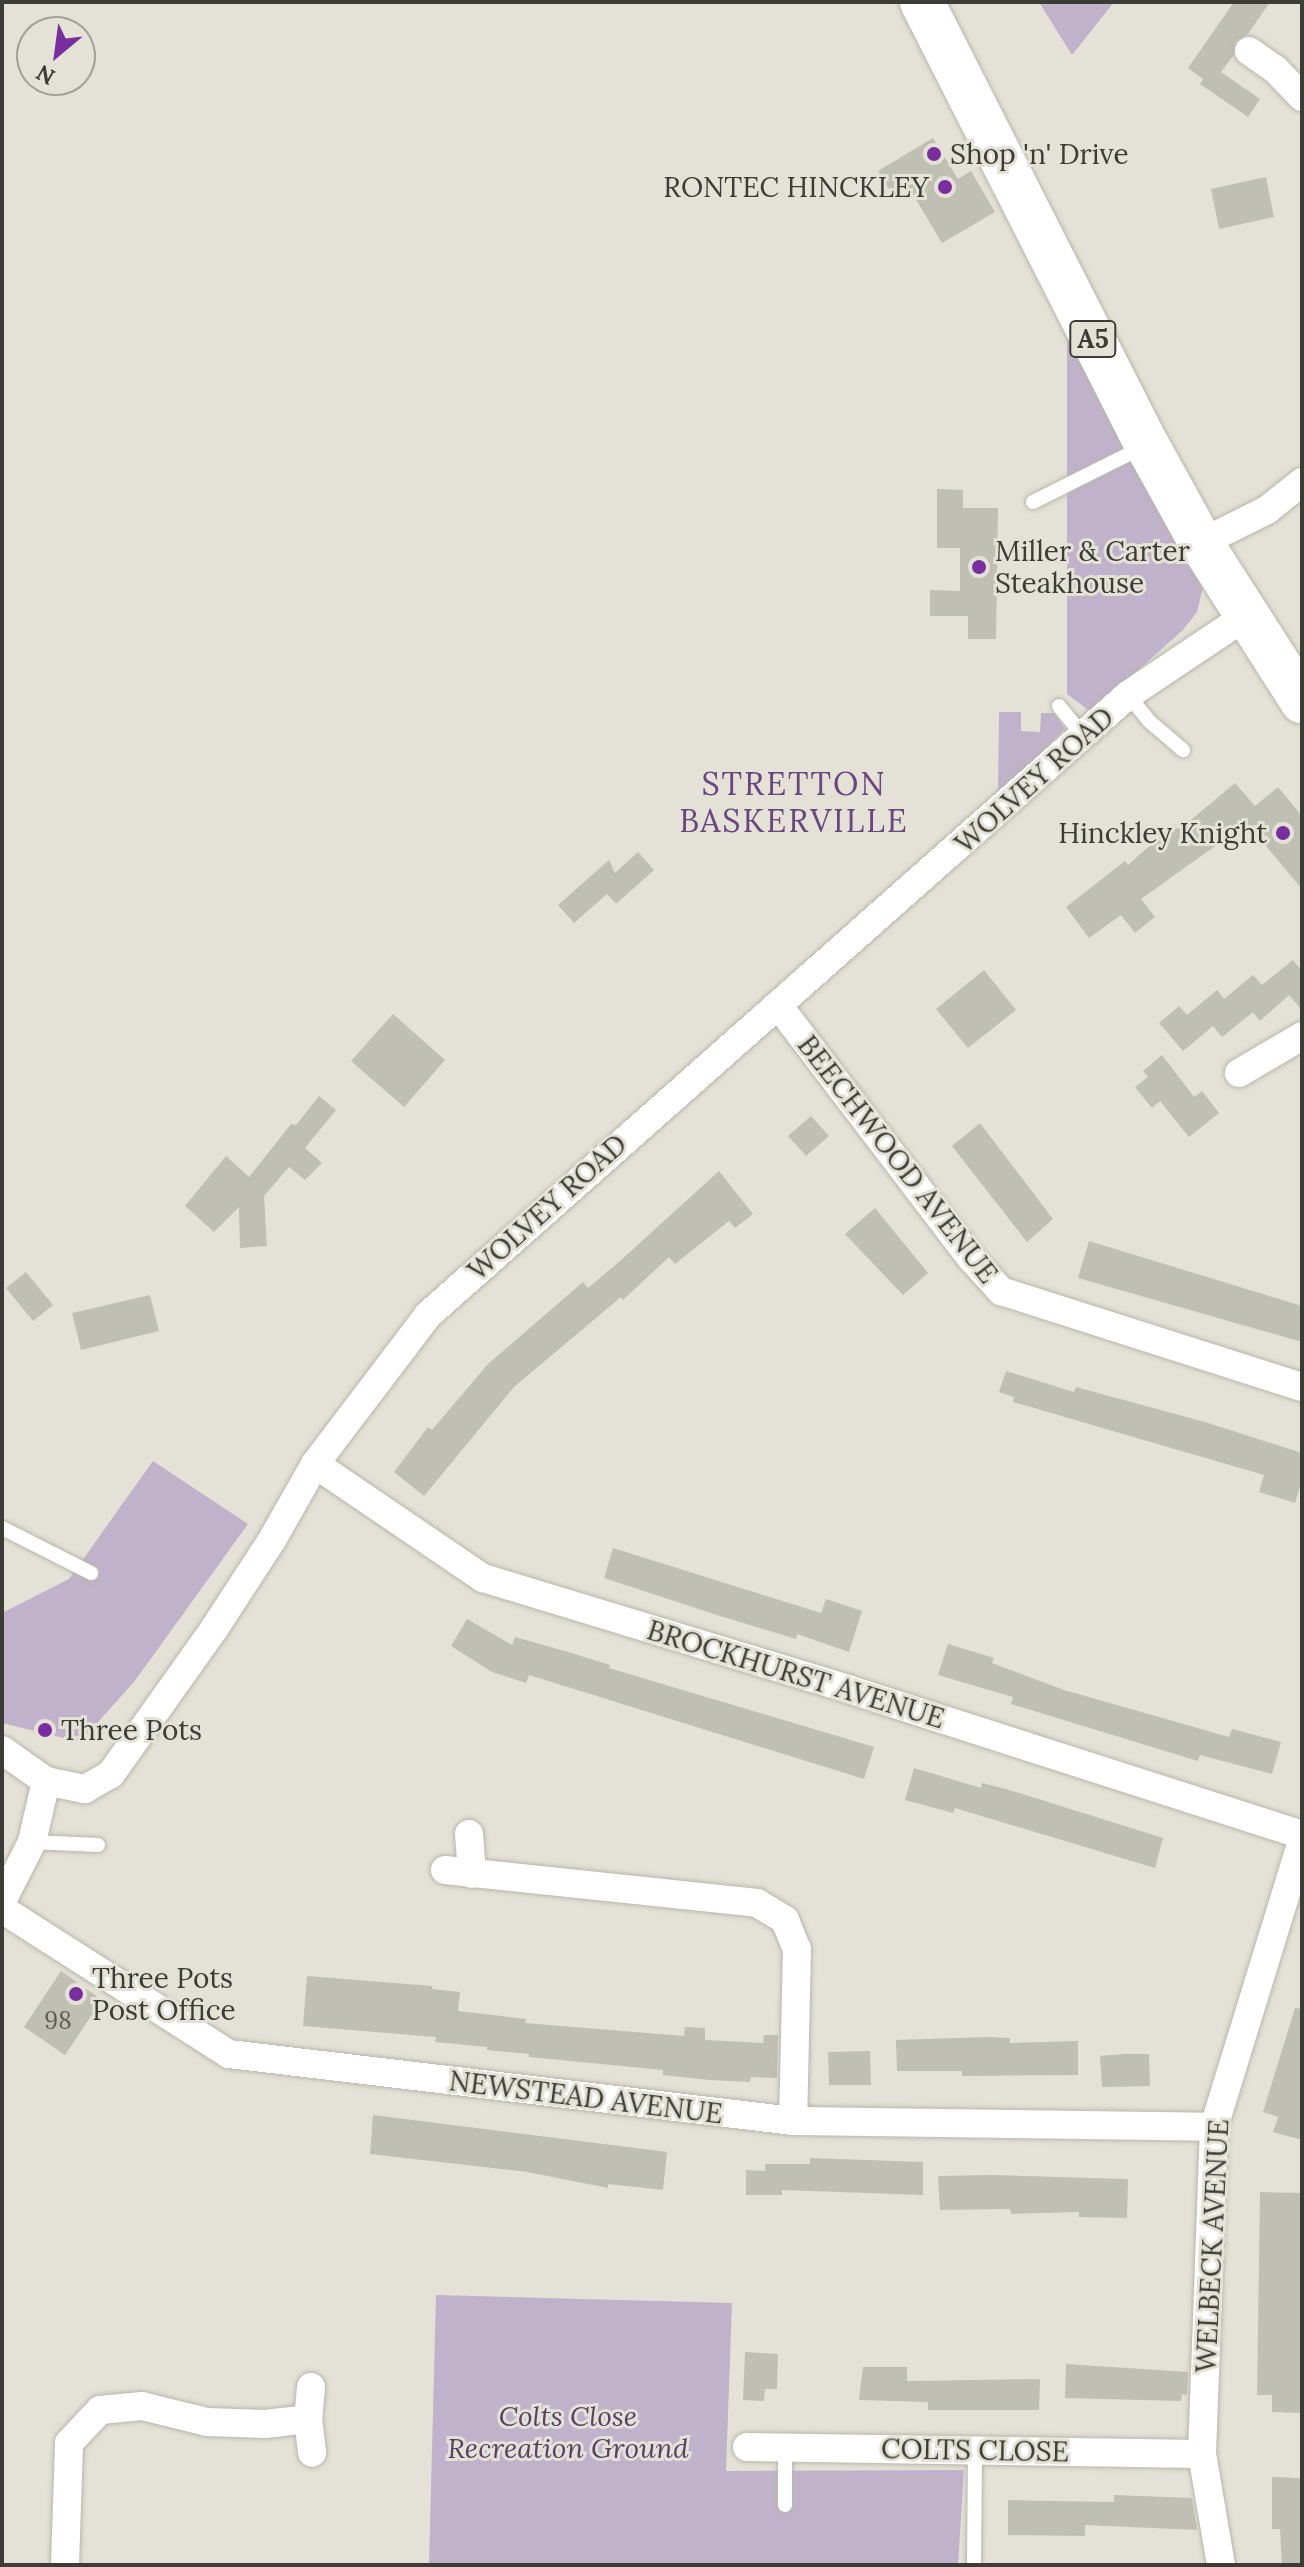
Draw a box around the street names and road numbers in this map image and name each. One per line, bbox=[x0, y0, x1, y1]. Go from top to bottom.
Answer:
road number: A5 bbox=[1069, 317, 1117, 361]
street label: WOLVEY ROAD bbox=[948, 700, 1120, 860]
street label: BEECHWOOD AVENUE bbox=[791, 1028, 1005, 1290]
street label: WOLVEY ROAD bbox=[461, 1127, 633, 1287]
street label: BROCKHURST AVENUE bbox=[643, 1613, 949, 1735]
street label: NEWSTEAD AVENUE bbox=[447, 2064, 725, 2130]
street label: WELBECK AVENUE bbox=[1189, 2118, 1235, 2374]
street label: COLTS CLOSE bbox=[881, 2432, 1069, 2468]

